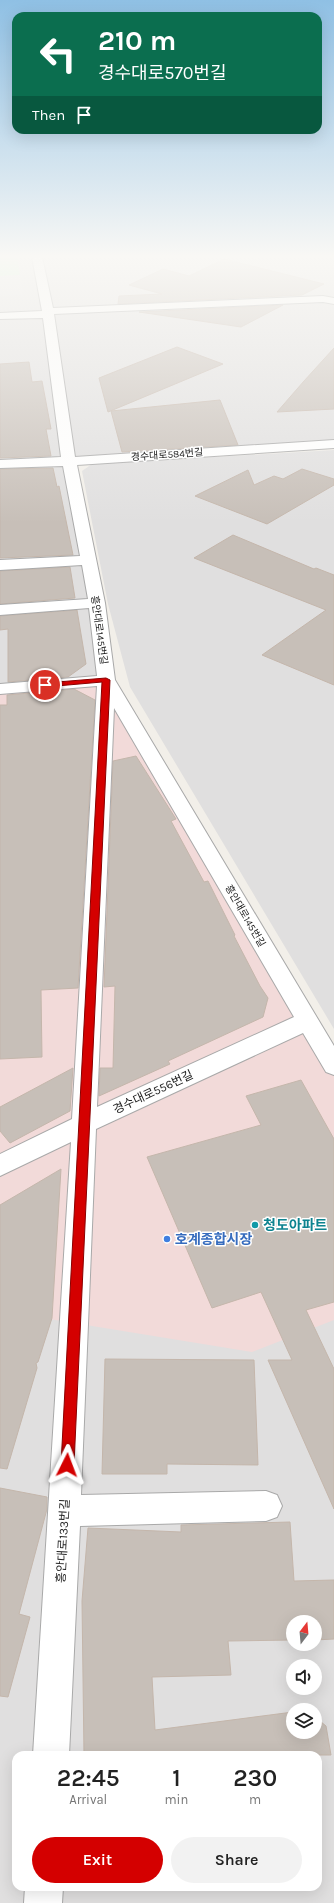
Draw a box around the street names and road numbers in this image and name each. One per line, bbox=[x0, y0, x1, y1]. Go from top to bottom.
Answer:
street label: 경수대로584번길 bbox=[130, 446, 204, 464]
street label: 흥안대로145번길 bbox=[88, 595, 110, 665]
street label: 흥안대로145번길 bbox=[222, 883, 268, 949]
street label: 경수대로556번길 bbox=[111, 1067, 195, 1117]
street label: 흥안대로133번길 bbox=[54, 1498, 72, 1584]

